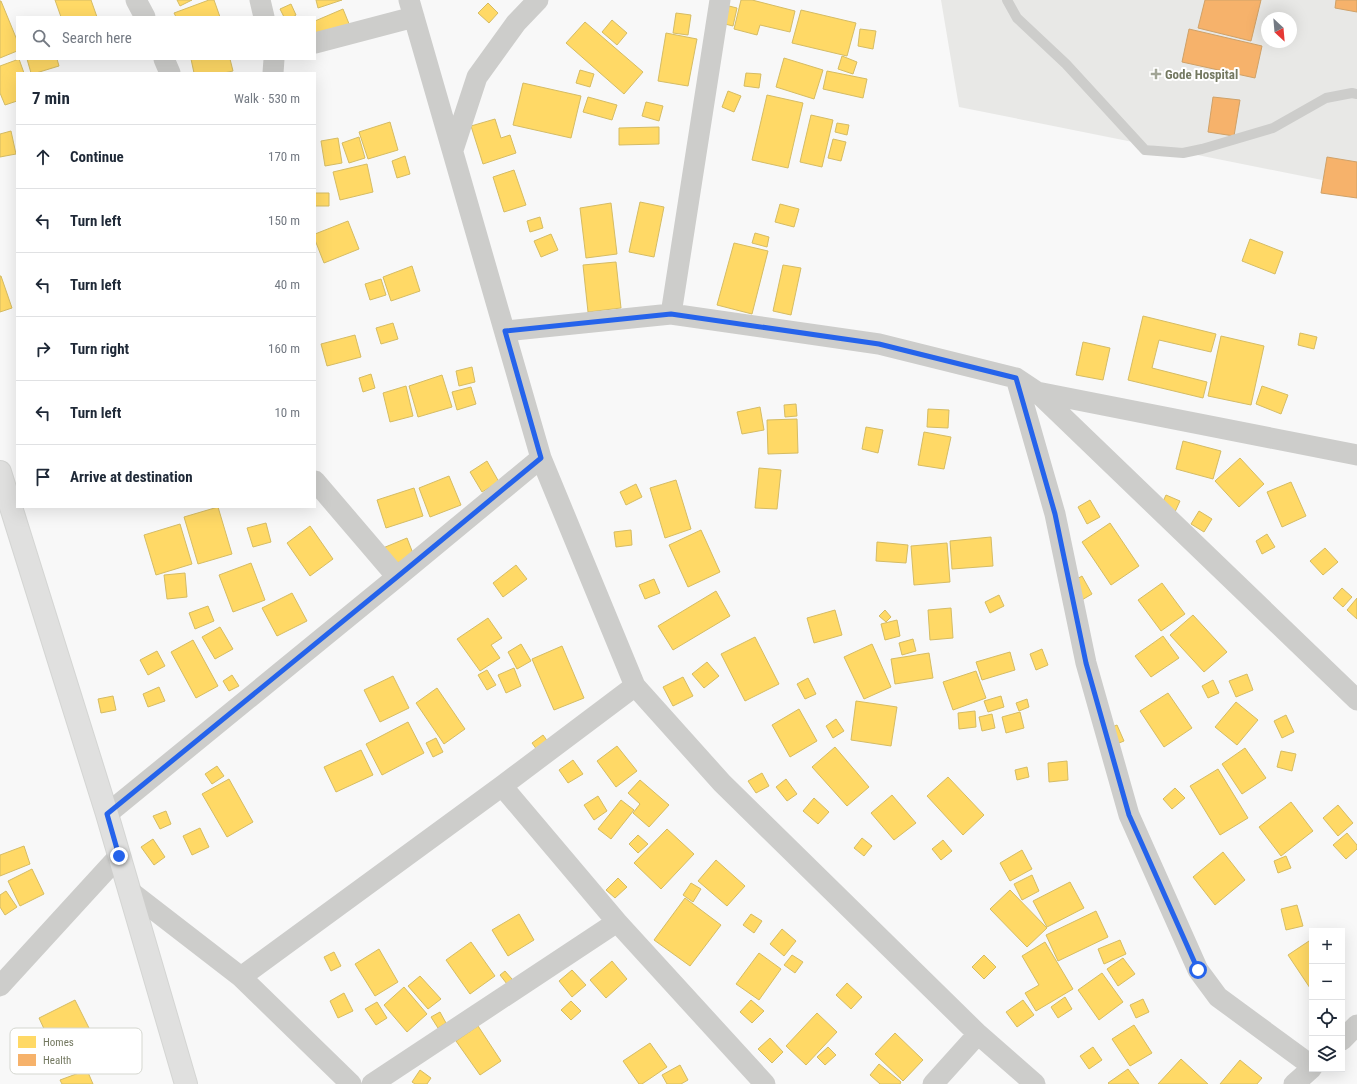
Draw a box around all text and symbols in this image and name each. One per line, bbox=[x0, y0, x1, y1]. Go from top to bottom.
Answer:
north arrow bbox=[1261, 12, 1297, 48]
search box bbox=[16, 16, 316, 60]
icon: search bbox=[30, 27, 52, 49]
text: Search here bbox=[62, 29, 132, 47]
place label: Gode Hospital bbox=[1165, 67, 1238, 82]
marker: Gode Hospital bbox=[1150, 68, 1162, 80]
text: 7 min bbox=[32, 88, 70, 108]
text: Walk · 530 m bbox=[234, 91, 300, 106]
icon: ahead bbox=[32, 146, 54, 168]
text: Continue bbox=[70, 148, 124, 166]
text: 170 m bbox=[268, 149, 300, 164]
icon: left bbox=[32, 210, 54, 232]
text: Turn left bbox=[70, 212, 121, 230]
text: 150 m bbox=[268, 213, 300, 228]
icon: left bbox=[32, 274, 54, 296]
text: Turn left bbox=[70, 276, 121, 294]
text: 40 m bbox=[274, 277, 300, 292]
icon: right bbox=[32, 338, 54, 360]
text: Turn right bbox=[70, 340, 129, 358]
text: 160 m bbox=[268, 341, 300, 356]
icon: left bbox=[32, 402, 54, 424]
text: Turn left bbox=[70, 404, 121, 422]
text: 10 m bbox=[274, 405, 300, 420]
icon: arrive bbox=[32, 466, 54, 488]
text: Arrive at destination bbox=[70, 468, 193, 486]
route end bbox=[110, 847, 128, 865]
map controls bbox=[1309, 928, 1345, 1072]
button: + bbox=[1309, 928, 1345, 964]
route start bbox=[1189, 961, 1207, 979]
button: − bbox=[1309, 964, 1345, 1000]
button: locate bbox=[1309, 1000, 1345, 1036]
legend bbox=[10, 1028, 142, 1074]
text: Homes bbox=[43, 1036, 74, 1049]
button: layers bbox=[1309, 1036, 1345, 1072]
text: Health bbox=[43, 1054, 71, 1067]

